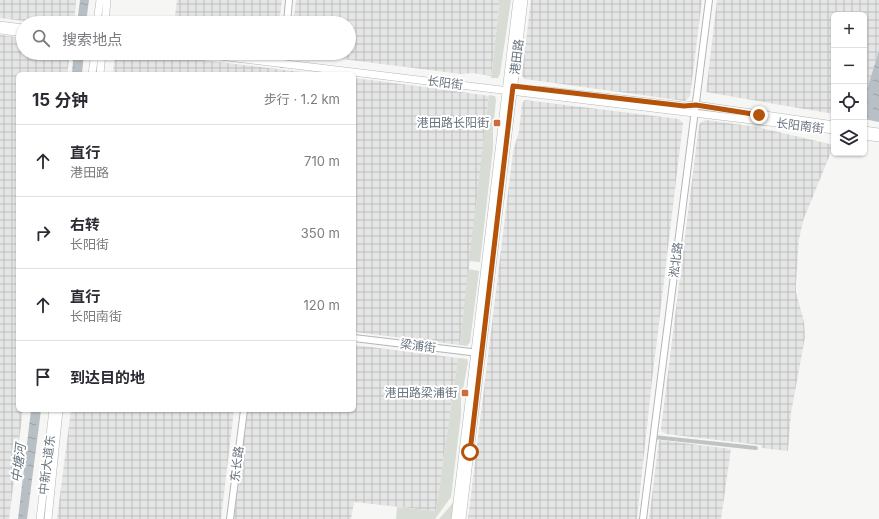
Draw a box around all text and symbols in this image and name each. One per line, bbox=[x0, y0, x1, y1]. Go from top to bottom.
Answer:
map controls bbox=[831, 12, 867, 156]
button: + bbox=[831, 12, 867, 48]
search box bbox=[16, 16, 356, 60]
icon: search bbox=[30, 27, 52, 49]
text: 搜索地点 bbox=[62, 30, 122, 49]
street label: 港田路 bbox=[507, 38, 526, 76]
button: − bbox=[831, 48, 867, 84]
street label: 长阳街 bbox=[426, 73, 464, 92]
button: locate bbox=[831, 84, 867, 120]
text: 15 分钟 bbox=[32, 90, 88, 110]
text: 步行 · 1.2 km bbox=[264, 91, 340, 107]
route end bbox=[750, 106, 768, 124]
place label: 港田路长阳街 bbox=[417, 115, 489, 130]
street label: 长阳南街 bbox=[775, 115, 825, 136]
marker: 港田路长阳街 bbox=[492, 118, 502, 128]
button: layers bbox=[831, 120, 867, 156]
text: 直行 bbox=[70, 143, 100, 162]
icon: ahead bbox=[32, 150, 54, 172]
text: 710 m bbox=[304, 153, 340, 169]
text: 港田路 bbox=[70, 164, 109, 180]
text: 右转 bbox=[70, 215, 100, 234]
icon: right bbox=[32, 222, 54, 244]
text: 350 m bbox=[301, 225, 340, 241]
text: 长阳街 bbox=[70, 236, 109, 252]
street label: 淞北路 bbox=[666, 241, 685, 279]
text: 直行 bbox=[70, 287, 100, 306]
icon: ahead bbox=[32, 294, 54, 316]
text: 120 m bbox=[304, 297, 340, 313]
text: 长阳南街 bbox=[70, 308, 122, 324]
street label: 梁浦街 bbox=[399, 336, 437, 355]
icon: arrive bbox=[32, 366, 54, 388]
text: 到达目的地 bbox=[70, 368, 145, 387]
place label: 港田路梁浦街 bbox=[385, 385, 457, 400]
marker: 港田路梁浦街 bbox=[460, 388, 470, 398]
street label: 中新大道东 bbox=[35, 434, 58, 496]
water label: 中塘河 bbox=[8, 440, 29, 483]
route start bbox=[461, 443, 479, 461]
street label: 东长路 bbox=[227, 445, 246, 483]

